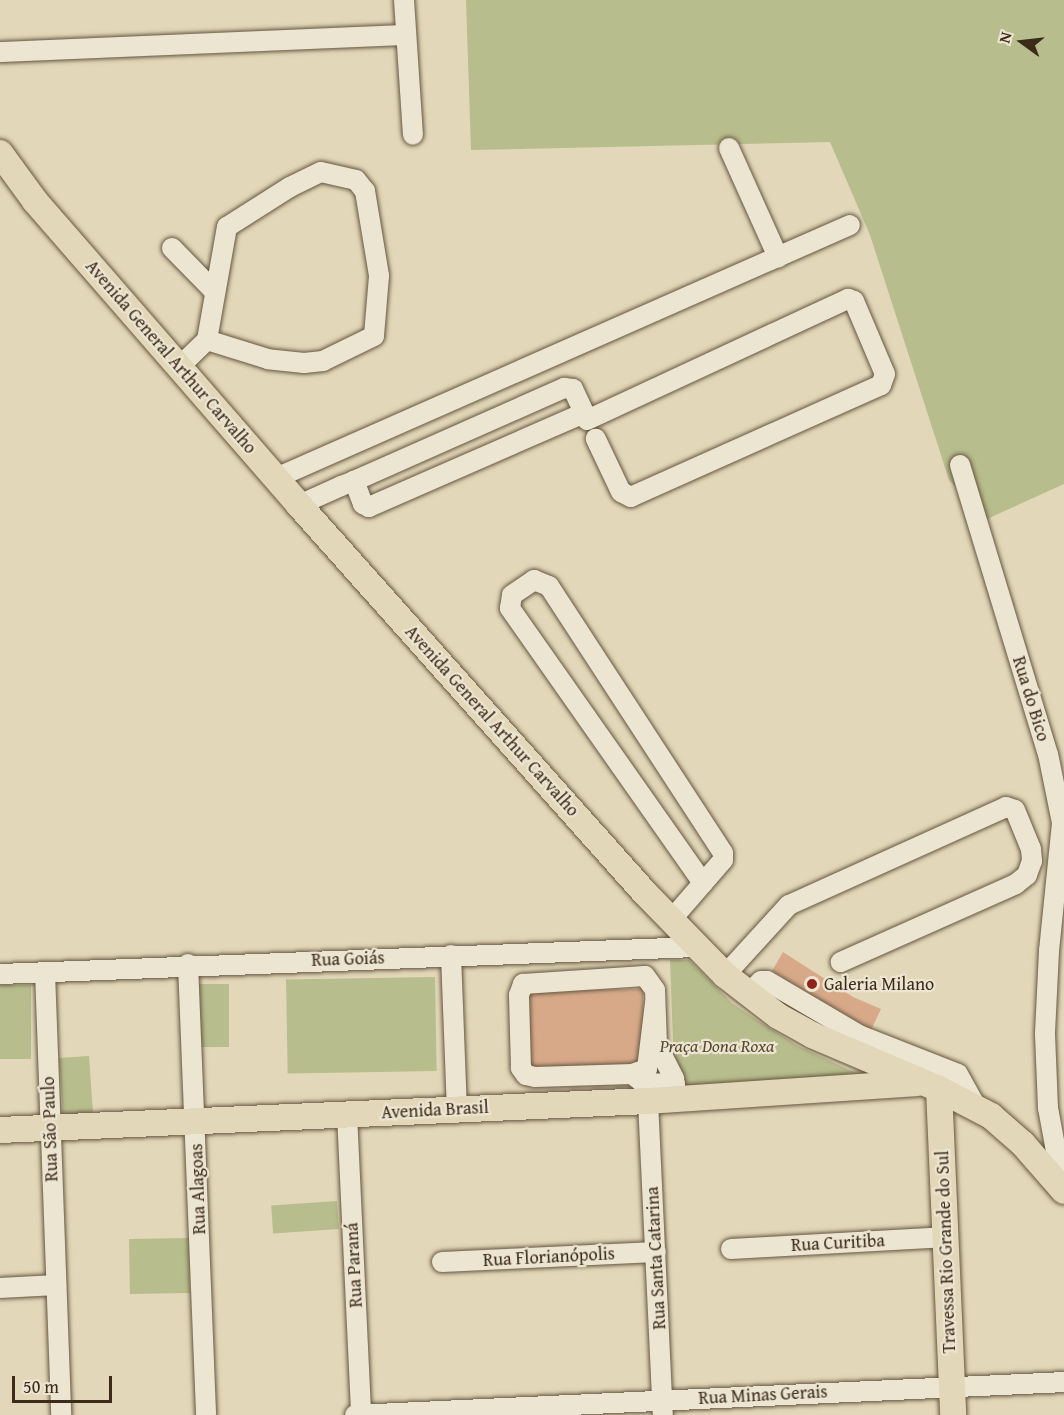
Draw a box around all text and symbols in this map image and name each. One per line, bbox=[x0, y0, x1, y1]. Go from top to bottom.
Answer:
north arrow bbox=[992, 12, 1052, 72]
text: N bbox=[992, 29, 1018, 46]
street label: Avenida General Arthur Carvalho bbox=[81, 256, 261, 458]
street label: Avenida General Arthur Carvalho bbox=[400, 621, 584, 821]
street label: Rua do Bico bbox=[1008, 654, 1054, 744]
street label: Rua Goiás bbox=[311, 947, 385, 971]
place label: Galeria Milano bbox=[824, 973, 934, 995]
marker: Galeria Milano bbox=[805, 977, 819, 991]
park label: Praça Dona Roxa bbox=[660, 1035, 774, 1057]
street label: Rua São Paulo bbox=[37, 1076, 63, 1182]
street label: Avenida Brasil bbox=[381, 1096, 489, 1124]
street label: Rua Alagoas bbox=[186, 1143, 210, 1235]
street label: Travessa Rio Grande do Sul bbox=[932, 1150, 960, 1354]
street label: Rua Santa Catarina bbox=[641, 1186, 671, 1330]
street label: Rua Paraná bbox=[341, 1222, 367, 1308]
street label: Rua Curitiba bbox=[791, 1230, 885, 1256]
street label: Rua Florianópolis bbox=[483, 1243, 615, 1271]
scale bar bbox=[15, 1364, 116, 1402]
text: 50 m bbox=[23, 1373, 59, 1400]
street label: Rua Minas Gerais bbox=[698, 1381, 828, 1409]

